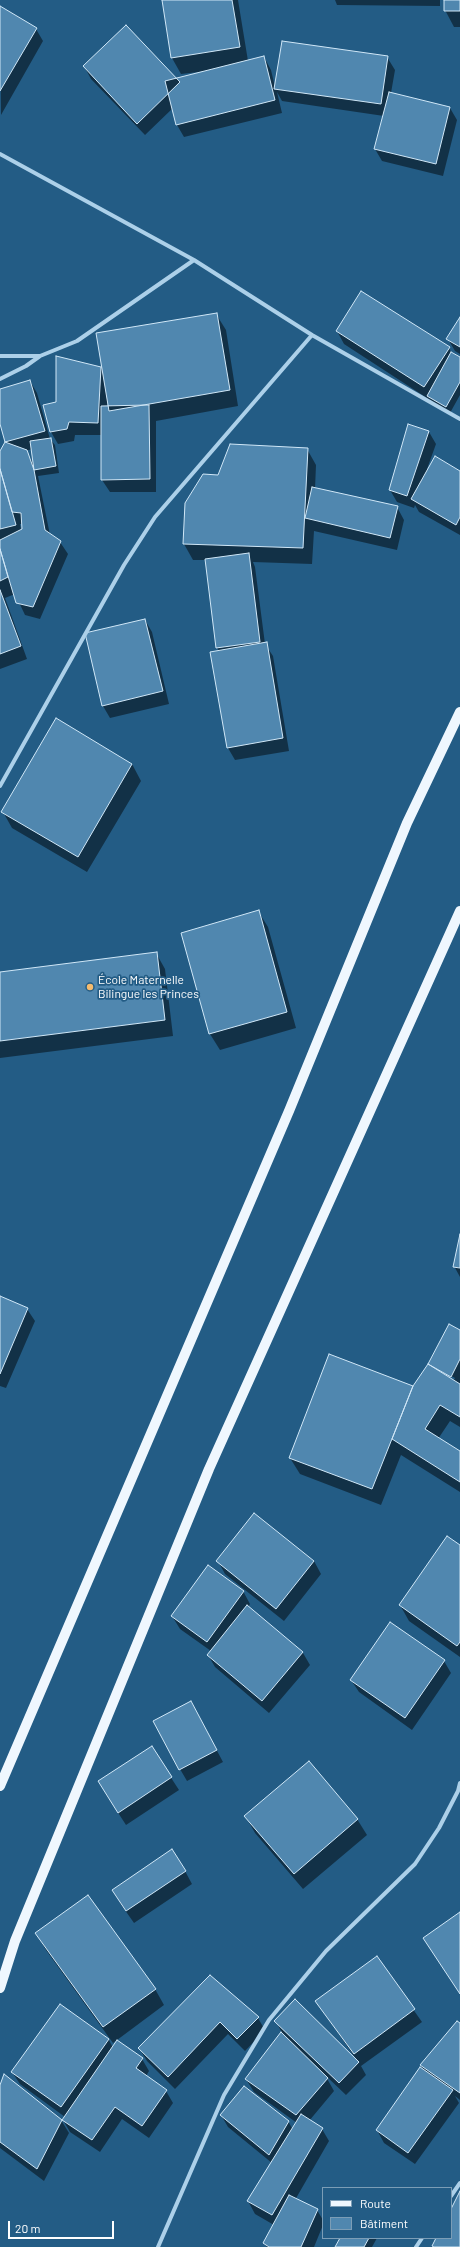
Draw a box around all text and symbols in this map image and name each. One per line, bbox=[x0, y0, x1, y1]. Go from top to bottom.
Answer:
place label: École Maternelle Bilingue les Princes bbox=[98, 973, 199, 1001]
marker: École Maternelle Bilingue les Princes bbox=[85, 982, 95, 992]
legend bbox=[322, 2187, 452, 2239]
text: Route bbox=[360, 2196, 391, 2210]
scale bar bbox=[10, 2213, 116, 2239]
text: Bâtiment bbox=[360, 2216, 408, 2230]
text: 20 m bbox=[15, 2221, 41, 2235]

